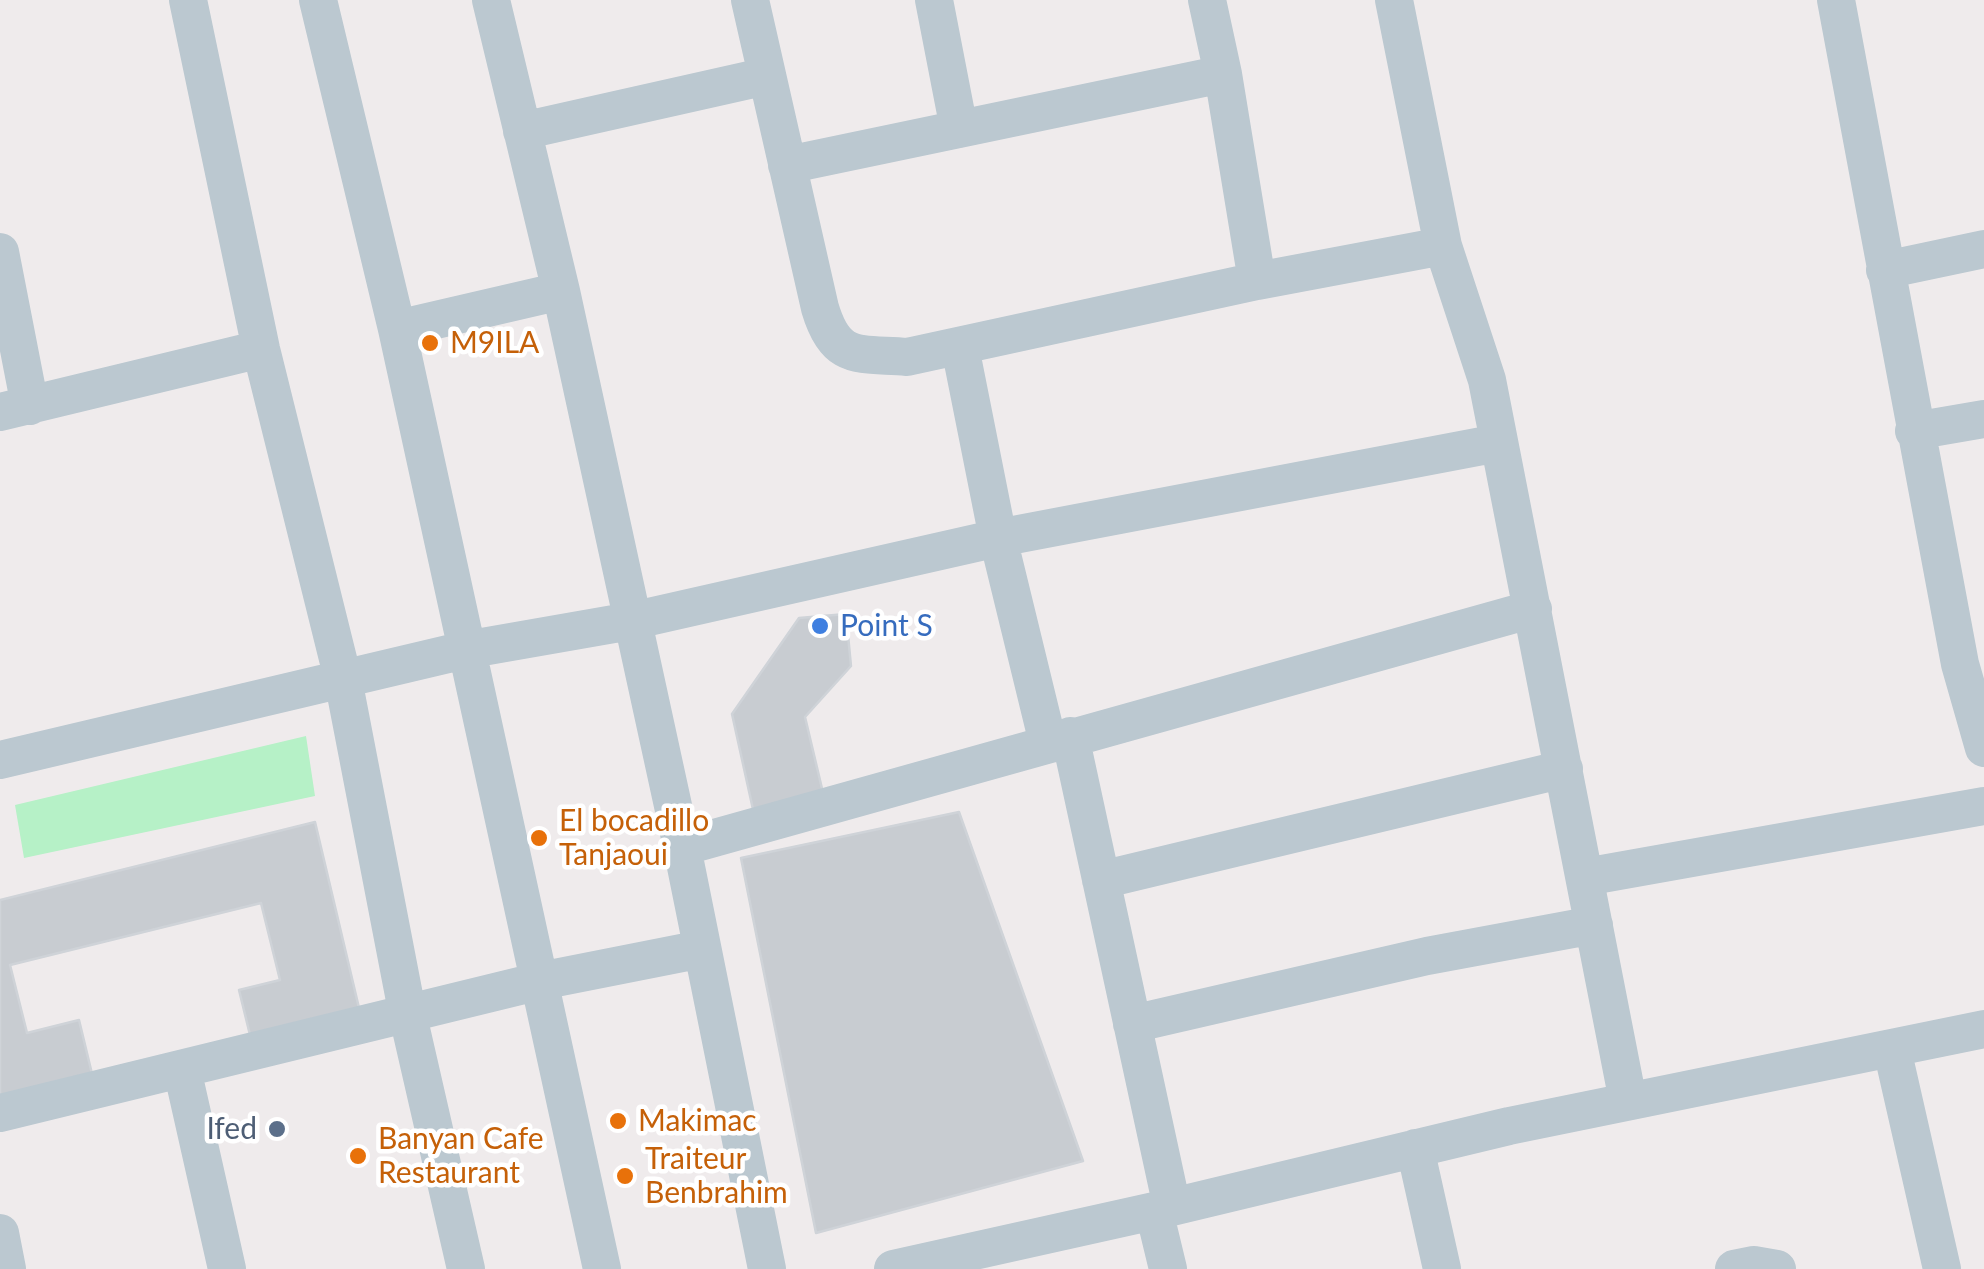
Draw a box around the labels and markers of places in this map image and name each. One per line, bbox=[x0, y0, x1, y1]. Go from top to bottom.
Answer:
place label: M9ILA bbox=[450, 325, 539, 361]
marker: M9ILA bbox=[419, 332, 441, 354]
place label: Point S bbox=[840, 608, 933, 644]
marker: Point S bbox=[809, 615, 831, 637]
place label: El bocadillo Tanjaoui bbox=[559, 803, 709, 874]
marker: El bocadillo Tanjaoui bbox=[528, 827, 550, 849]
place label: Makimac bbox=[638, 1103, 757, 1139]
marker: Makimac bbox=[607, 1110, 629, 1132]
place label: Ifed bbox=[206, 1111, 257, 1147]
marker: Ifed bbox=[266, 1118, 288, 1140]
place label: Banyan Cafe Restaurant bbox=[378, 1121, 544, 1192]
place label: Traiteur Benbrahim bbox=[645, 1141, 788, 1212]
marker: Banyan Cafe Restaurant bbox=[347, 1145, 369, 1167]
marker: Traiteur Benbrahim bbox=[614, 1165, 636, 1187]

